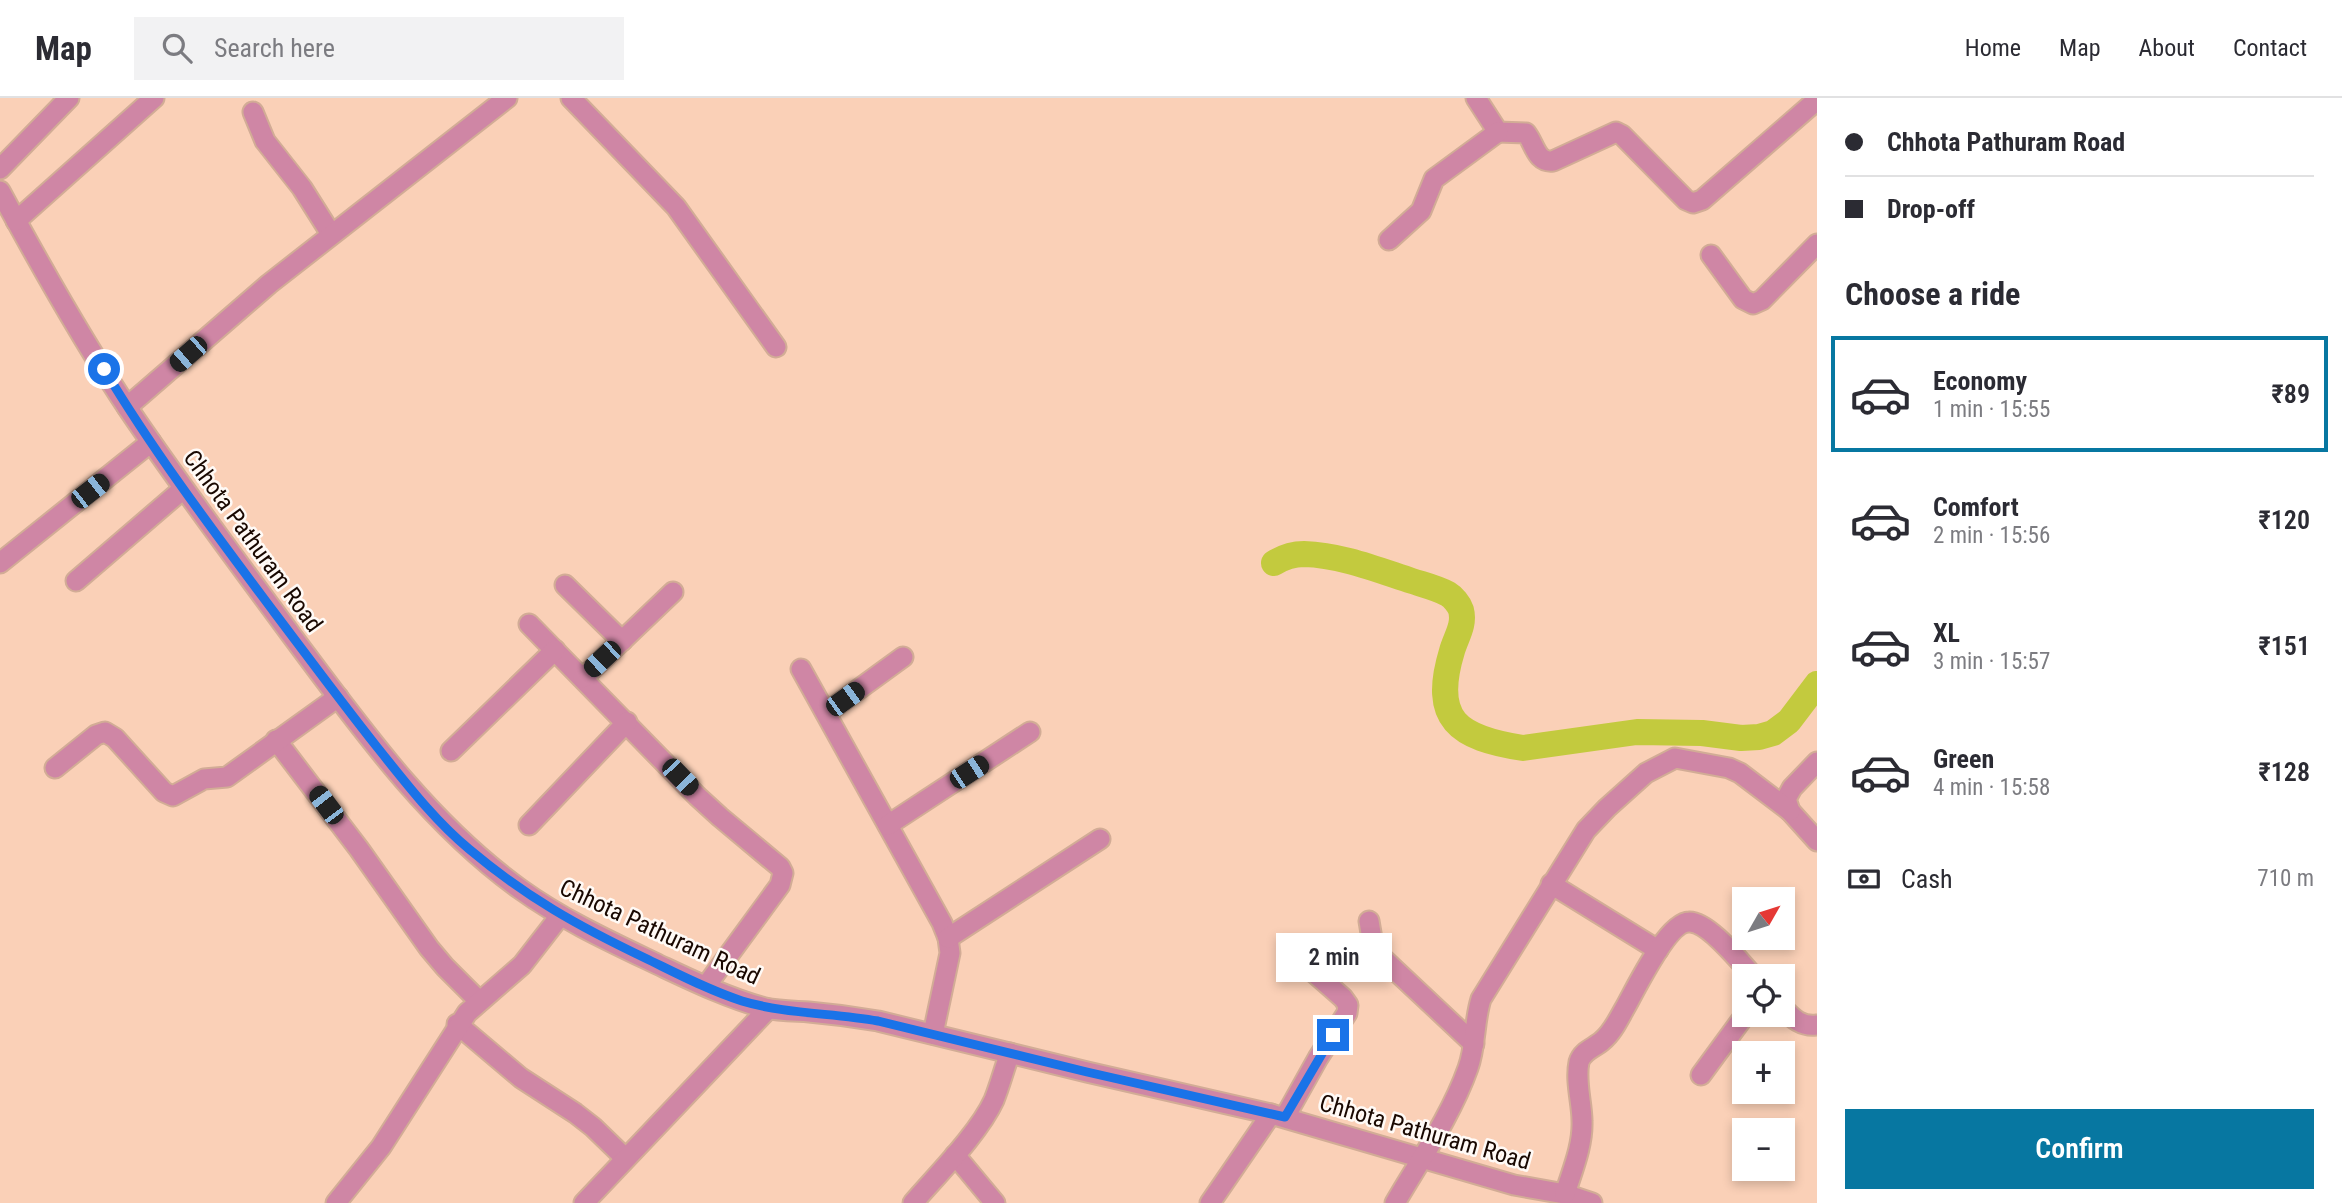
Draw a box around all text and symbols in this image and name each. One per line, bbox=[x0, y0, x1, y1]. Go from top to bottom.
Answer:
search box bbox=[134, 17, 624, 80]
text: Map bbox=[35, 29, 92, 68]
icon: search bbox=[158, 29, 196, 67]
text: Search here bbox=[214, 33, 335, 63]
text: Home bbox=[1965, 34, 2021, 62]
text: Map bbox=[2059, 34, 2101, 62]
text: About bbox=[2139, 34, 2195, 62]
text: Contact bbox=[2233, 34, 2307, 62]
text: Chhota Pathuram Road bbox=[1887, 127, 2125, 157]
text: Drop-off bbox=[1887, 194, 1975, 224]
text: Choose a ride bbox=[1845, 275, 2020, 313]
car bbox=[166, 332, 211, 376]
route start bbox=[88, 353, 120, 385]
icon: car bbox=[1849, 363, 1912, 426]
text: Economy bbox=[1933, 366, 2027, 396]
text: ₹89 bbox=[2272, 379, 2310, 409]
text: 1 min · 15:55 bbox=[1933, 396, 2050, 423]
street label: Chhota Pathuram Road bbox=[178, 445, 328, 637]
car bbox=[67, 470, 114, 512]
icon: car bbox=[1849, 489, 1912, 552]
text: Comfort bbox=[1933, 492, 2019, 522]
text: ₹120 bbox=[2259, 505, 2310, 535]
text: 2 min · 15:56 bbox=[1933, 522, 2050, 549]
icon: car bbox=[1849, 615, 1912, 678]
text: XL bbox=[1933, 618, 1960, 648]
text: ₹151 bbox=[2259, 631, 2310, 661]
car bbox=[580, 637, 625, 681]
text: 3 min · 15:57 bbox=[1933, 648, 2050, 675]
car bbox=[822, 678, 869, 720]
icon: car bbox=[1849, 741, 1912, 804]
text: Green bbox=[1933, 744, 1994, 774]
car bbox=[946, 752, 993, 792]
car bbox=[658, 755, 703, 799]
text: ₹128 bbox=[2259, 757, 2310, 787]
text: 4 min · 15:58 bbox=[1933, 774, 2050, 801]
car bbox=[305, 782, 348, 828]
icon: cash bbox=[1845, 860, 1883, 898]
text: Cash bbox=[1901, 864, 1953, 894]
text: 710 m bbox=[2257, 865, 2314, 892]
street label: Chhota Pathuram Road bbox=[555, 873, 765, 991]
north arrow bbox=[1732, 887, 1796, 950]
map controls bbox=[1732, 887, 1795, 1181]
callout: 2 min bbox=[1275, 934, 1391, 982]
text: 2 min bbox=[1309, 944, 1359, 971]
button: locate bbox=[1732, 964, 1795, 1027]
route end bbox=[1317, 1019, 1349, 1051]
button: + bbox=[1732, 1041, 1795, 1104]
street label: Chhota Pathuram Road bbox=[1316, 1088, 1534, 1176]
button: Confirm bbox=[1845, 1109, 2314, 1189]
button: − bbox=[1732, 1118, 1795, 1181]

